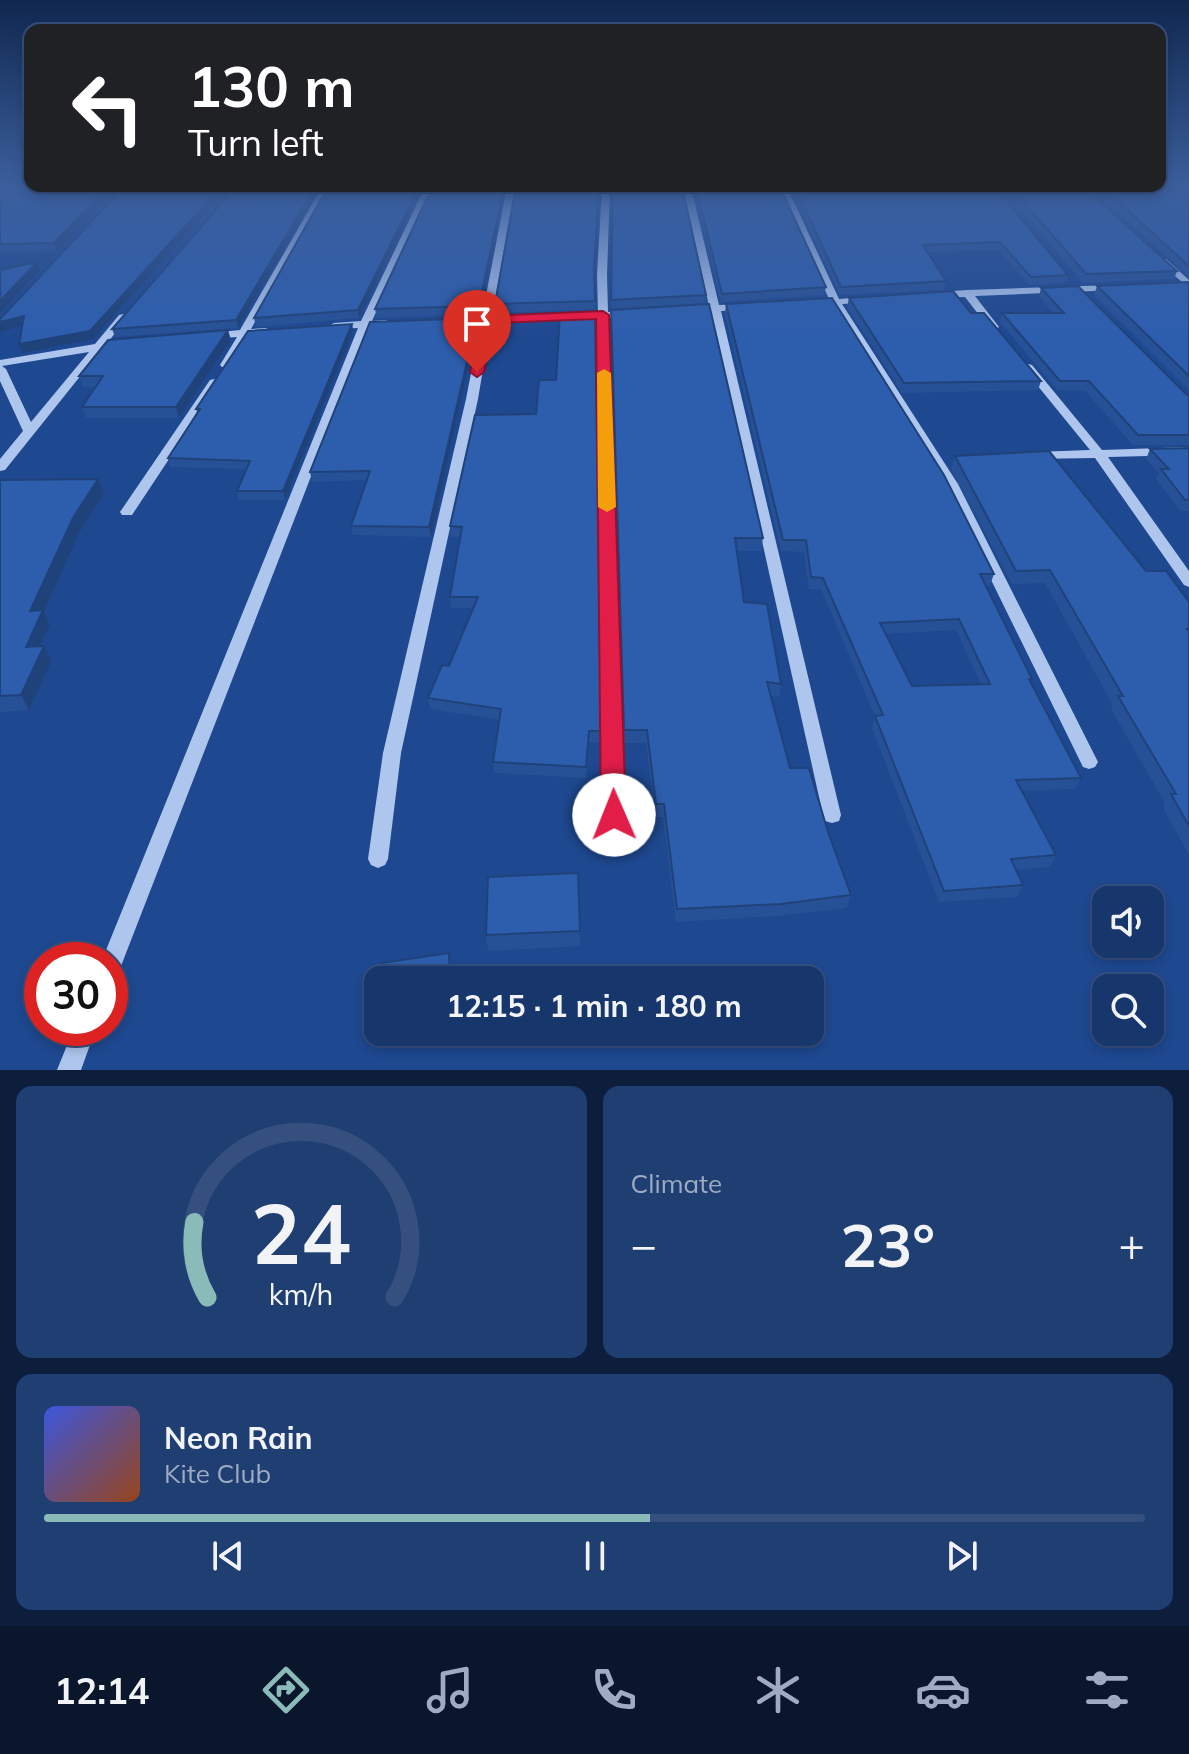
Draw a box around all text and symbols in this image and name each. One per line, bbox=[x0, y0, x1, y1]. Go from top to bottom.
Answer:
text: 130 m bbox=[188, 51, 355, 121]
icon: left bbox=[56, 56, 160, 160]
text: Turn left bbox=[188, 120, 324, 165]
pin bbox=[443, 290, 511, 372]
icon: arrive bbox=[455, 302, 499, 346]
position arrow bbox=[572, 773, 656, 857]
map controls bbox=[1092, 886, 1164, 1046]
button: sound bbox=[1092, 886, 1164, 958]
speed limit sign: 30 bbox=[24, 942, 128, 1046]
button: search bbox=[1092, 974, 1164, 1046]
text: 12:15 · 1 min · 180 m bbox=[446, 987, 742, 1025]
text: Climate bbox=[631, 1167, 722, 1200]
text: 24 bbox=[251, 1180, 351, 1285]
text: 23° bbox=[840, 1207, 935, 1282]
text: − bbox=[631, 1217, 657, 1272]
text: + bbox=[1119, 1217, 1145, 1272]
text: km/h bbox=[269, 1276, 334, 1312]
text: Neon Rain bbox=[164, 1419, 313, 1457]
text: Kite Club bbox=[164, 1457, 271, 1490]
icon: previous bbox=[206, 1534, 250, 1578]
icon: pause bbox=[573, 1534, 617, 1578]
icon: next bbox=[940, 1534, 984, 1578]
icon: directions bbox=[258, 1662, 314, 1718]
icon: music bbox=[422, 1662, 478, 1718]
icon: phone bbox=[586, 1662, 642, 1718]
icon: climate bbox=[750, 1662, 806, 1718]
icon: car bbox=[915, 1662, 971, 1718]
icon: filters bbox=[1079, 1662, 1135, 1718]
text: 12:14 bbox=[54, 1668, 149, 1713]

